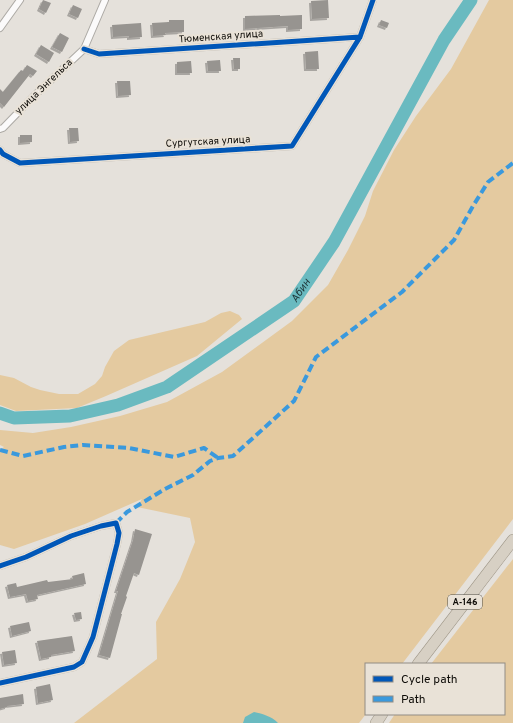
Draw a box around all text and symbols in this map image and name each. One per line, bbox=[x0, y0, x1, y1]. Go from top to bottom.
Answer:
street label: Тюменская улица bbox=[178, 28, 264, 46]
street label: улица Энгельса bbox=[13, 56, 75, 118]
street label: Сургутская улица bbox=[165, 133, 251, 151]
water label: Абин bbox=[288, 276, 314, 305]
road number: А-146 bbox=[448, 595, 482, 609]
legend bbox=[365, 663, 505, 715]
text: Cycle path bbox=[401, 672, 458, 688]
text: Path bbox=[401, 692, 426, 708]

